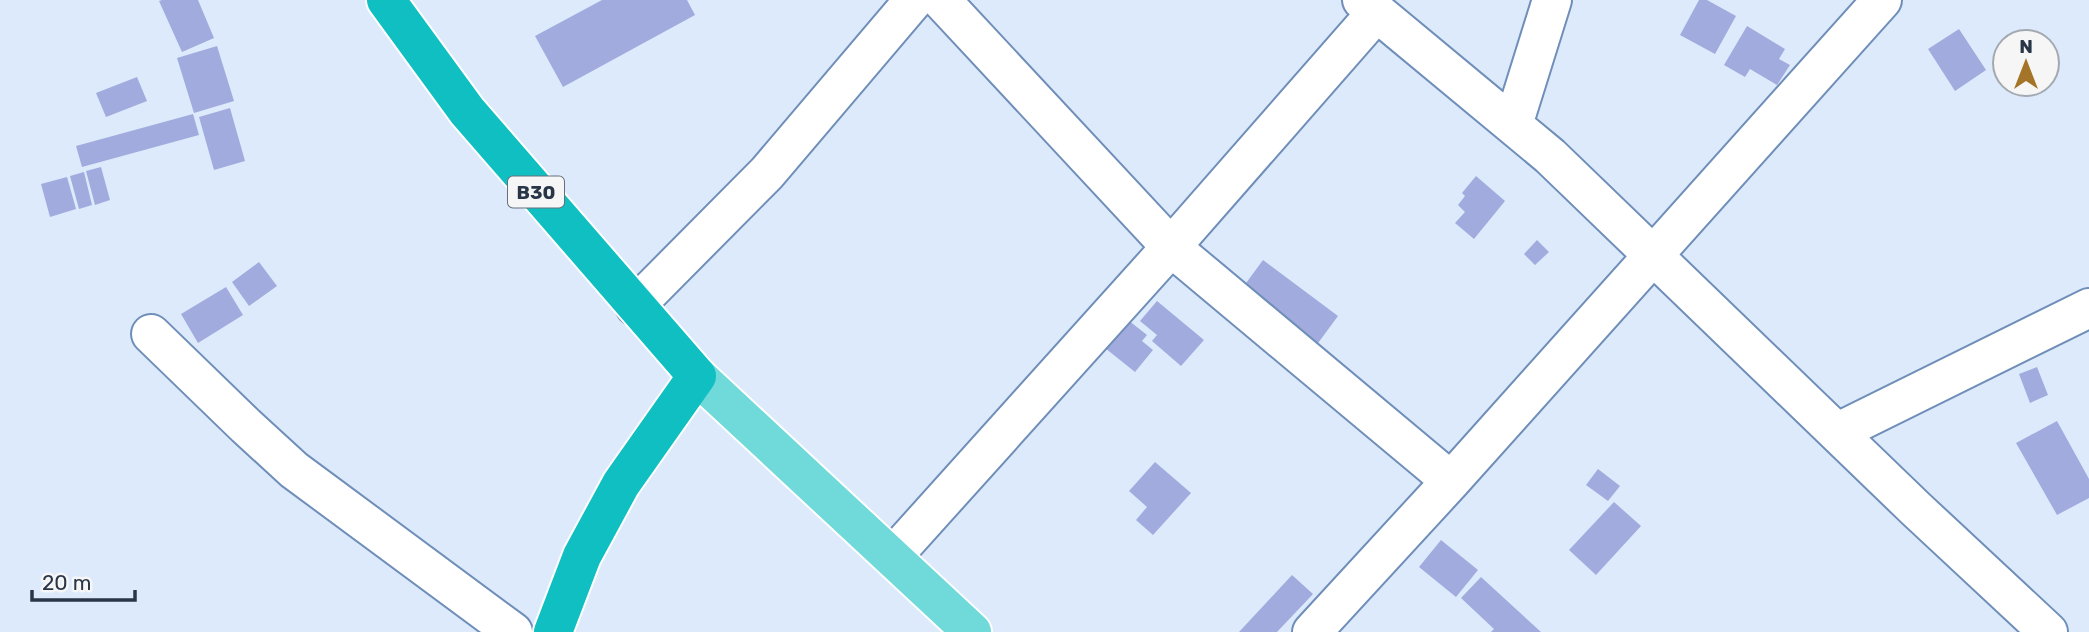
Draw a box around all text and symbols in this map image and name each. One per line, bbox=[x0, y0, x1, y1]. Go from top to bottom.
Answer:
north arrow bbox=[1991, 28, 2061, 98]
text: N bbox=[2019, 35, 2033, 58]
road number: B30 bbox=[508, 176, 564, 208]
scale bar bbox=[32, 558, 135, 602]
text: 20 m bbox=[42, 570, 91, 595]

